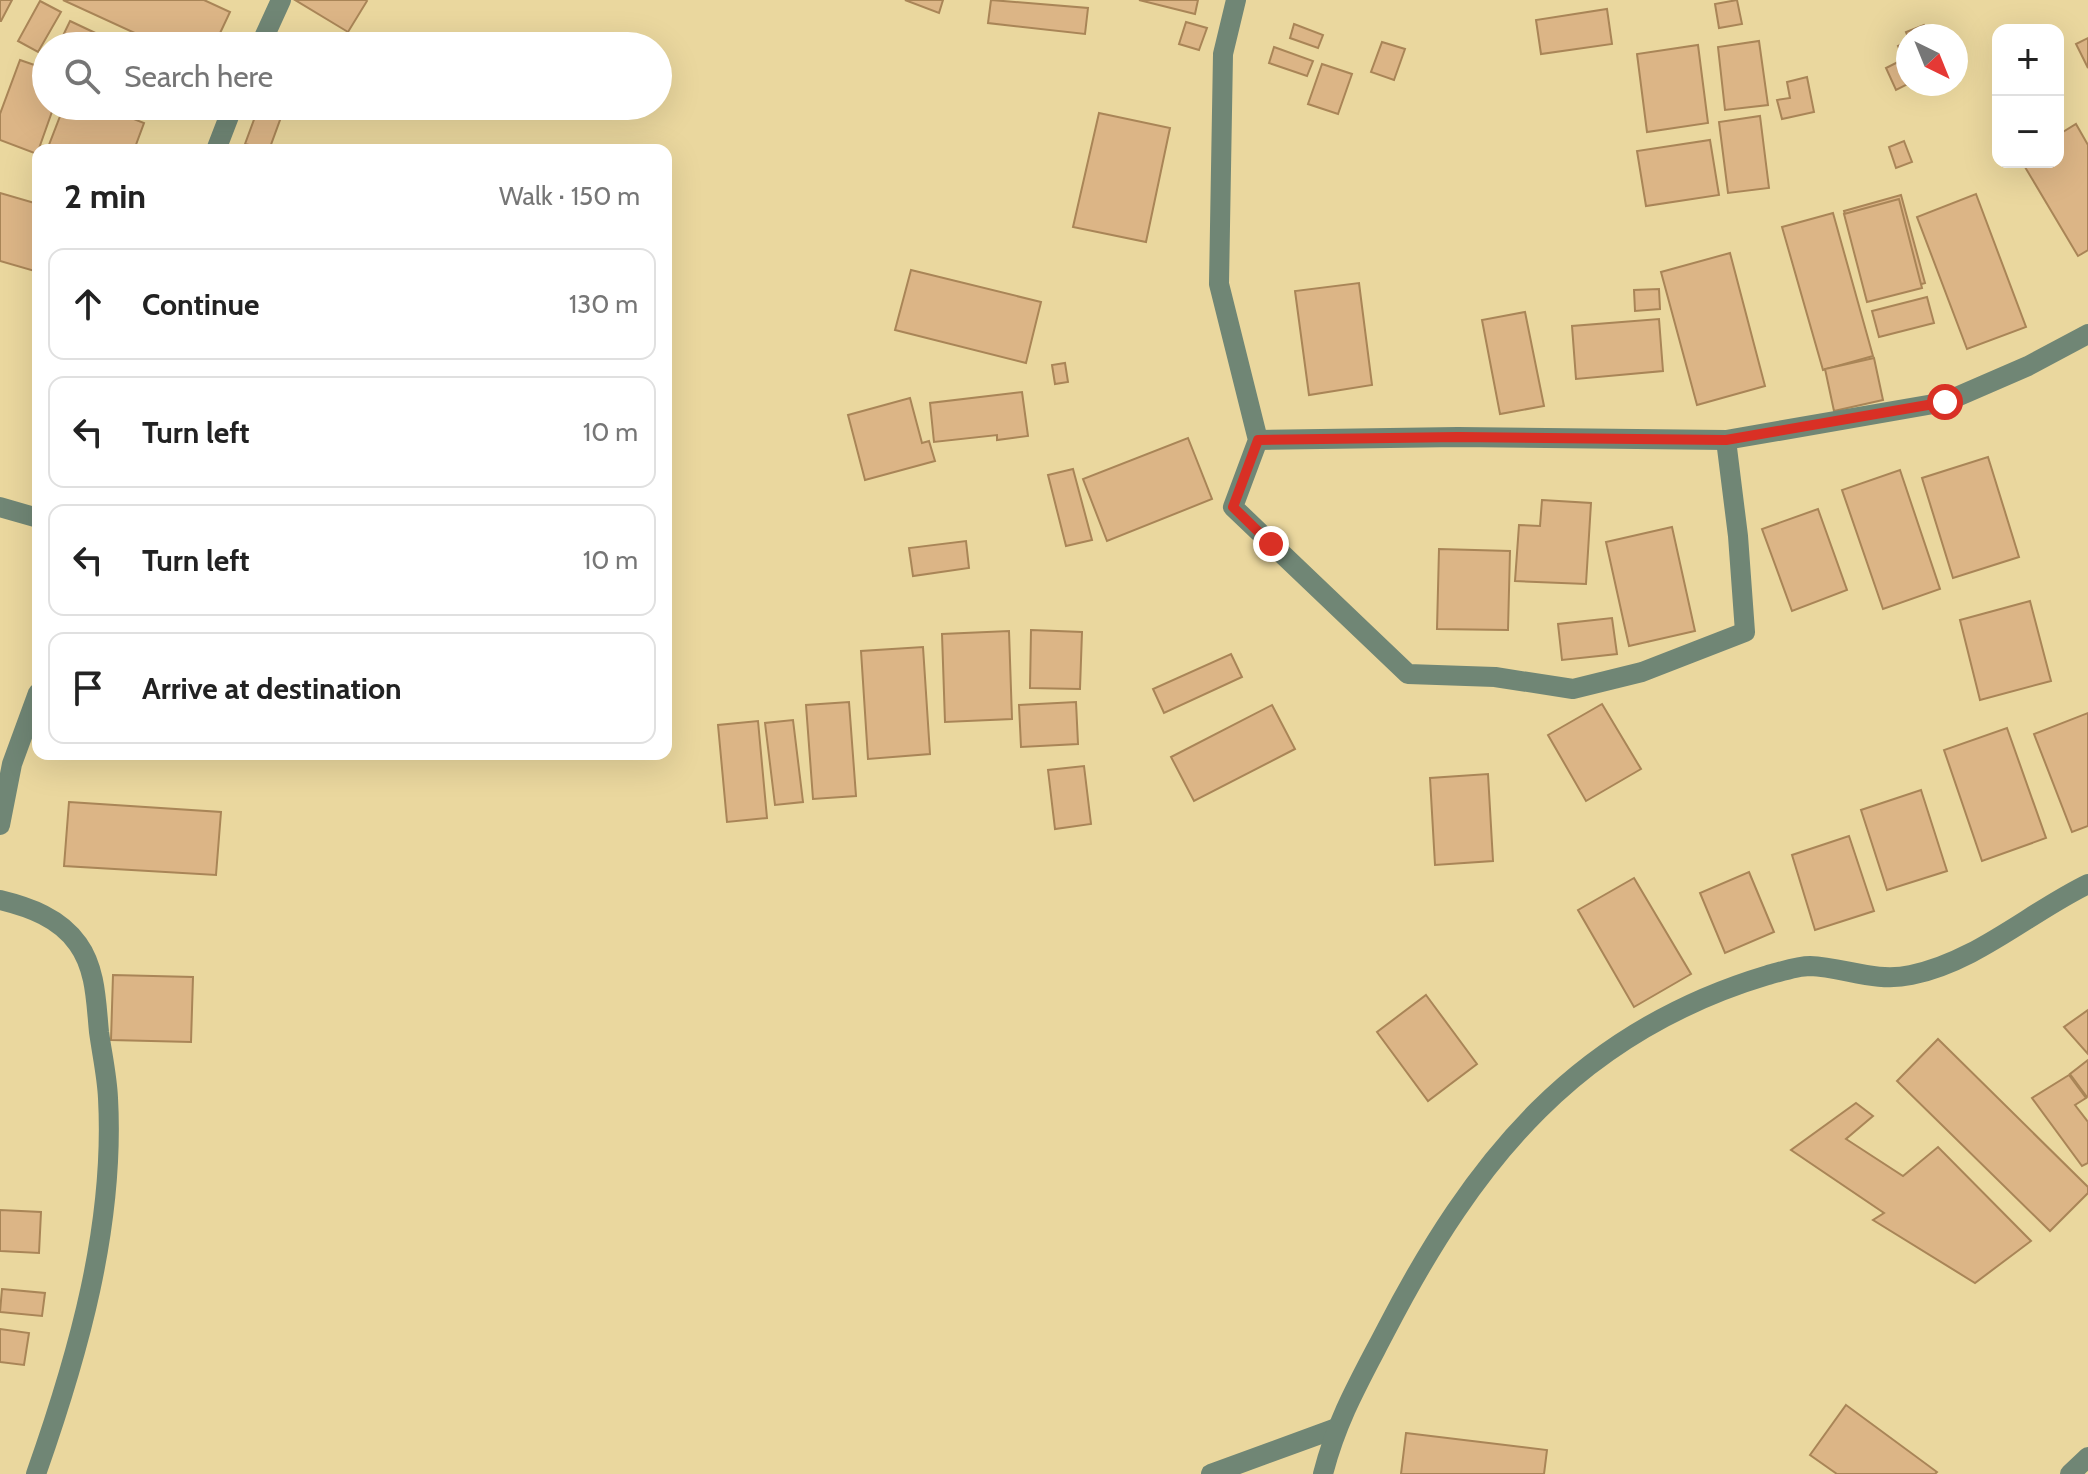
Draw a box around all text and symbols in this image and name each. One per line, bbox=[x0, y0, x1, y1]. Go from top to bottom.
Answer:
north arrow bbox=[1896, 24, 1968, 96]
map controls bbox=[1992, 24, 2064, 168]
button: + bbox=[1992, 24, 2064, 96]
search box bbox=[32, 32, 672, 120]
icon: search bbox=[60, 54, 104, 98]
text: Search here bbox=[124, 58, 273, 95]
button: − bbox=[1992, 96, 2064, 168]
text: 2 min bbox=[64, 175, 146, 217]
text: Walk · 150 m bbox=[499, 180, 640, 212]
icon: ahead bbox=[66, 282, 110, 326]
text: Continue bbox=[142, 286, 259, 323]
text: 130 m bbox=[569, 288, 638, 320]
route start bbox=[1927, 384, 1963, 420]
icon: left bbox=[66, 410, 110, 454]
text: Turn left bbox=[142, 414, 250, 451]
text: 10 m bbox=[583, 416, 638, 448]
route end bbox=[1253, 526, 1289, 562]
icon: left bbox=[66, 538, 110, 582]
text: Turn left bbox=[142, 542, 250, 579]
text: 10 m bbox=[583, 544, 638, 576]
icon: arrive bbox=[66, 666, 110, 710]
text: Arrive at destination bbox=[142, 670, 402, 707]

